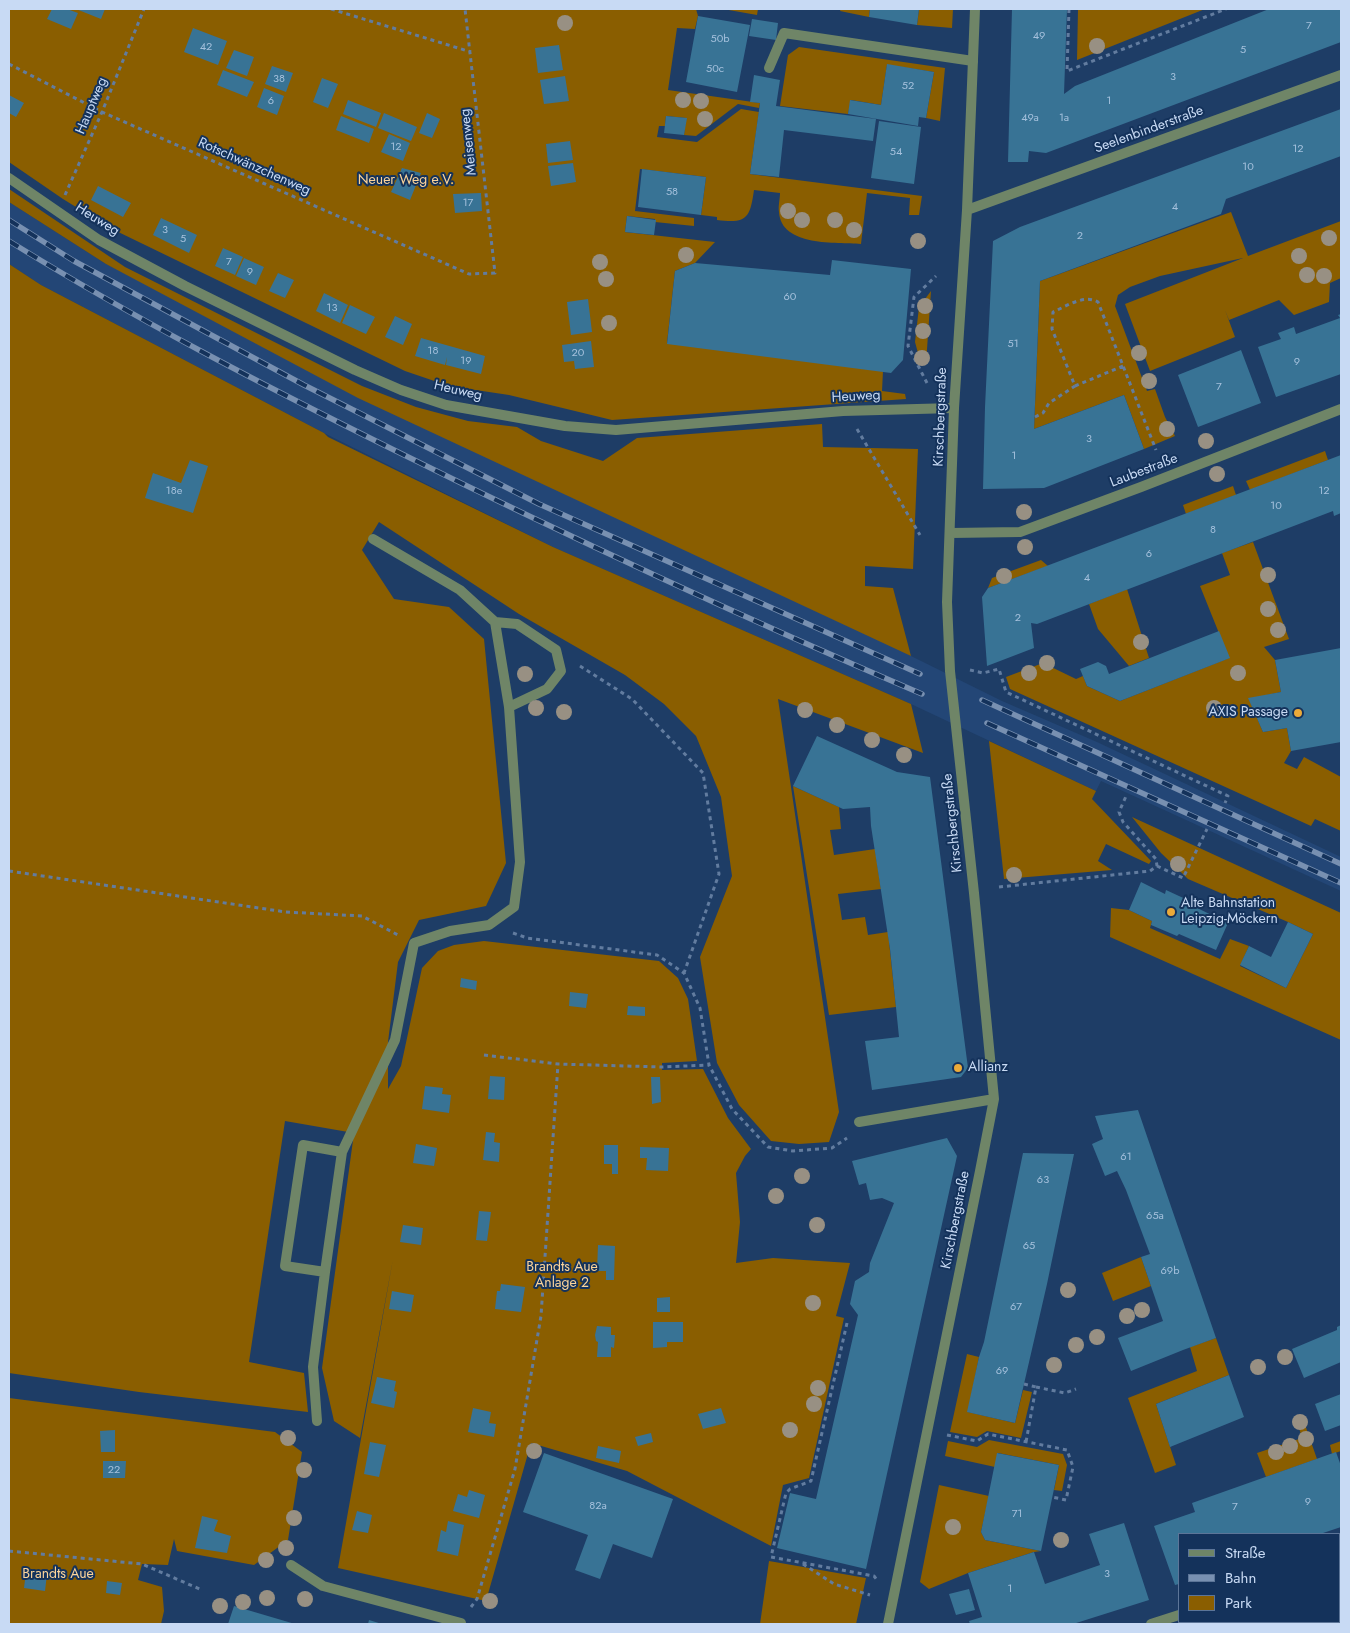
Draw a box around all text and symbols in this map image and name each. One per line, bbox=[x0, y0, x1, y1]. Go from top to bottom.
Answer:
house number: 7 bbox=[1306, 19, 1312, 33]
house number: 49 bbox=[1033, 29, 1045, 43]
house number: 50b bbox=[710, 32, 730, 46]
house number: 42 bbox=[200, 40, 212, 54]
house number: 5 bbox=[1240, 43, 1246, 57]
house number: 50c bbox=[706, 62, 724, 76]
house number: 3 bbox=[1170, 70, 1176, 84]
house number: 38 bbox=[273, 72, 285, 86]
street label: Hauptweg bbox=[73, 75, 111, 137]
house number: 52 bbox=[902, 79, 914, 93]
house number: 6 bbox=[268, 94, 274, 108]
house number: 1 bbox=[1107, 94, 1111, 108]
street label: Seelenbinderstraße bbox=[1092, 103, 1206, 157]
street label: Meisenweg bbox=[457, 108, 481, 176]
house number: 49a bbox=[1021, 111, 1039, 125]
house number: 1a bbox=[1059, 111, 1069, 125]
street label: Rotschwänzchenweg bbox=[195, 135, 313, 199]
house number: 12 bbox=[390, 140, 402, 154]
house number: 12 bbox=[1292, 142, 1304, 156]
house number: 54 bbox=[890, 145, 902, 159]
house number: 10 bbox=[1242, 160, 1254, 174]
park label: Neuer Weg e.V. bbox=[358, 173, 454, 189]
house number: 58 bbox=[666, 185, 678, 199]
house number: 17 bbox=[463, 196, 473, 210]
street label: Heuweg bbox=[72, 200, 122, 240]
house number: 4 bbox=[1172, 200, 1178, 214]
house number: 3 bbox=[162, 223, 168, 237]
house number: 2 bbox=[1077, 229, 1083, 243]
house number: 5 bbox=[180, 232, 186, 246]
house number: 7 bbox=[226, 255, 232, 269]
house number: 9 bbox=[247, 265, 253, 279]
house number: 60 bbox=[784, 290, 796, 304]
house number: 13 bbox=[327, 301, 337, 315]
house number: 51 bbox=[1007, 337, 1019, 351]
house number: 18 bbox=[428, 344, 438, 358]
house number: 20 bbox=[572, 346, 584, 360]
house number: 19 bbox=[460, 354, 472, 368]
house number: 9 bbox=[1294, 355, 1300, 369]
street label: Kirschbergstraße bbox=[931, 367, 951, 467]
street label: Heuweg bbox=[432, 377, 484, 405]
house number: 7 bbox=[1216, 380, 1222, 394]
street label: Heuweg bbox=[831, 387, 881, 407]
house number: 3 bbox=[1086, 432, 1092, 446]
house number: 1 bbox=[1012, 449, 1016, 463]
street label: Laubestraße bbox=[1108, 450, 1180, 492]
house number: 18e bbox=[166, 484, 182, 498]
house number: 12 bbox=[1318, 484, 1330, 498]
house number: 10 bbox=[1270, 499, 1282, 513]
house number: 8 bbox=[1210, 523, 1216, 537]
house number: 6 bbox=[1146, 547, 1152, 561]
house number: 4 bbox=[1084, 571, 1090, 585]
house number: 2 bbox=[1015, 611, 1021, 625]
place label: AXIS Passage bbox=[1208, 705, 1288, 721]
marker: AXIS Passage bbox=[1292, 707, 1304, 719]
street label: Kirschbergstraße bbox=[939, 773, 967, 873]
place label: Alte Bahnstation Leipzig-Möckern bbox=[1181, 896, 1278, 929]
marker: Alte Bahnstation Leipzig-Möckern bbox=[1165, 906, 1177, 918]
place label: Allianz bbox=[968, 1060, 1008, 1076]
marker: Allianz bbox=[952, 1062, 964, 1074]
house number: 61 bbox=[1120, 1150, 1132, 1164]
street label: Kirschbergstraße bbox=[938, 1170, 974, 1270]
house number: 63 bbox=[1037, 1173, 1049, 1187]
house number: 65a bbox=[1146, 1209, 1164, 1223]
house number: 65 bbox=[1023, 1239, 1035, 1253]
park label: Brandts Aue Anlage 2 bbox=[526, 1260, 598, 1292]
house number: 69b bbox=[1161, 1264, 1179, 1278]
house number: 67 bbox=[1010, 1300, 1022, 1314]
house number: 69 bbox=[996, 1364, 1008, 1378]
house number: 22 bbox=[108, 1463, 120, 1477]
house number: 9 bbox=[1305, 1495, 1311, 1509]
house number: 82a bbox=[589, 1499, 607, 1513]
house number: 7 bbox=[1232, 1500, 1238, 1514]
house number: 71 bbox=[1012, 1507, 1022, 1521]
legend bbox=[1178, 1533, 1340, 1623]
text: Straße bbox=[1225, 1542, 1265, 1564]
park label: Brandts Aue bbox=[22, 1567, 94, 1583]
house number: 3 bbox=[1104, 1567, 1110, 1581]
text: Bahn bbox=[1225, 1567, 1256, 1589]
house number: 1 bbox=[1008, 1582, 1012, 1596]
text: Park bbox=[1225, 1592, 1252, 1614]

